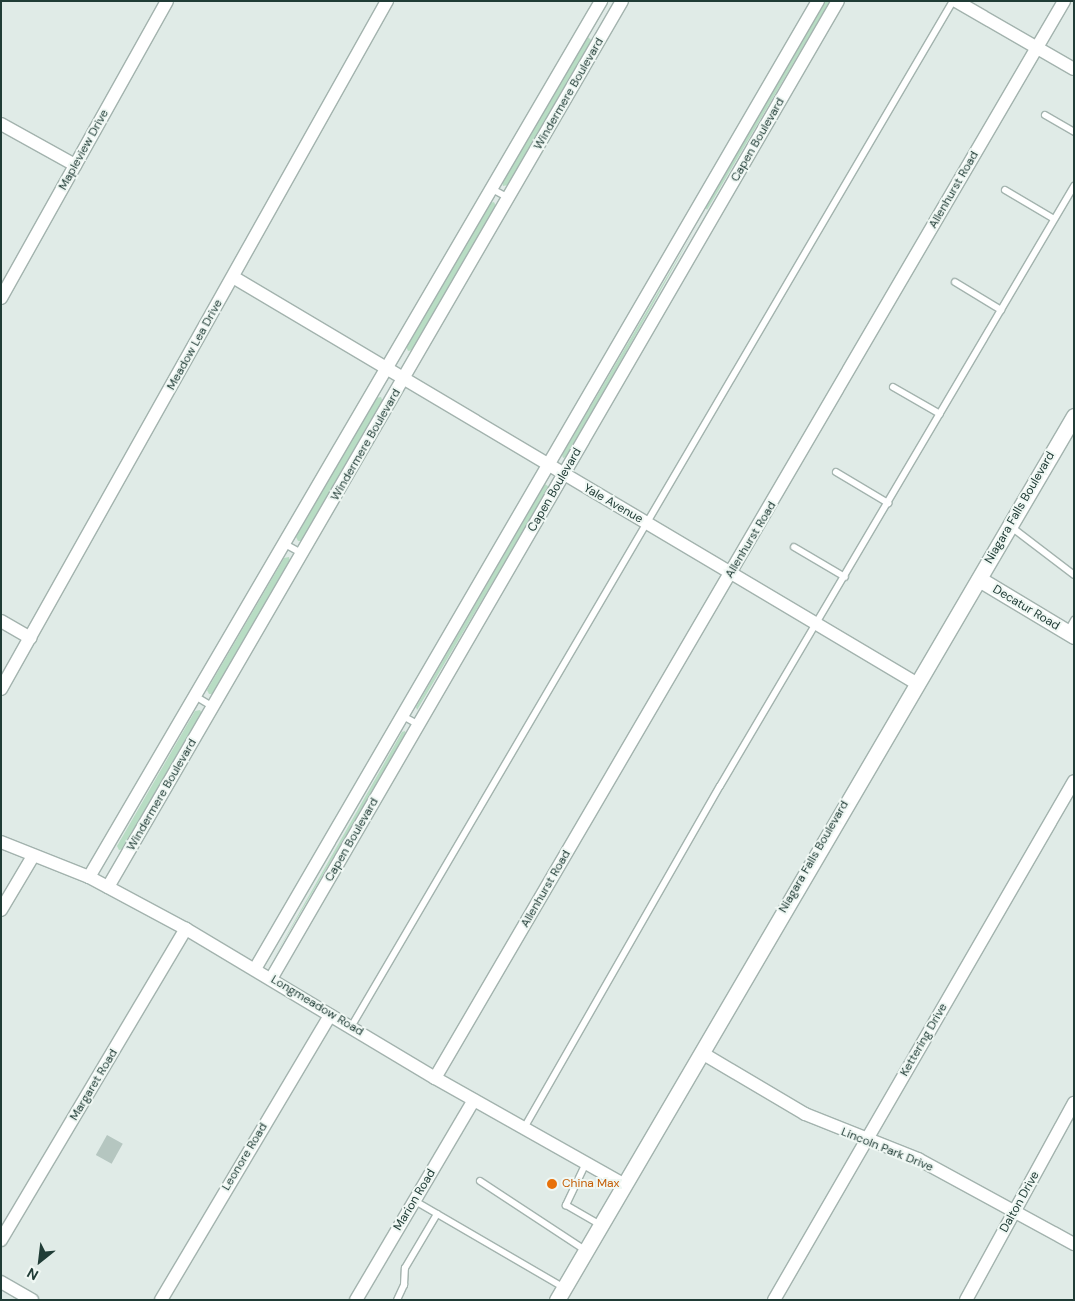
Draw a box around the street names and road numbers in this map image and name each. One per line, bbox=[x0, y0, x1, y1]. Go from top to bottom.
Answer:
street label: Windermere Boulevard bbox=[531, 36, 607, 152]
street label: Capen Boulevard bbox=[728, 96, 788, 184]
street label: Mapleview Drive bbox=[56, 107, 112, 193]
street label: Allenhurst Road bbox=[926, 149, 982, 231]
street label: Meadow Lea Drive bbox=[164, 297, 226, 393]
street label: Windermere Boulevard bbox=[328, 387, 404, 503]
street label: Capen Boulevard bbox=[525, 446, 585, 534]
street label: Niagara Falls Boulevard bbox=[982, 449, 1058, 567]
street label: Yale Avenue bbox=[581, 481, 645, 527]
street label: Allenhurst Road bbox=[722, 499, 780, 581]
street label: Decatur Road bbox=[990, 582, 1062, 634]
street label: Windermere Boulevard bbox=[124, 737, 200, 853]
street label: Capen Boulevard bbox=[322, 796, 382, 884]
street label: Niagara Falls Boulevard bbox=[776, 798, 852, 916]
street label: Allenhurst Road bbox=[518, 848, 574, 930]
street label: Longmeadow Road bbox=[268, 973, 366, 1039]
street label: Kettering Drive bbox=[897, 1001, 951, 1079]
street label: Margaret Road bbox=[67, 1047, 121, 1123]
street label: Leonore Road bbox=[219, 1121, 271, 1193]
street label: Lincoln Park Drive bbox=[839, 1125, 935, 1175]
street label: Marion Road bbox=[391, 1167, 439, 1233]
street label: Dalton Drive bbox=[997, 1169, 1043, 1235]

